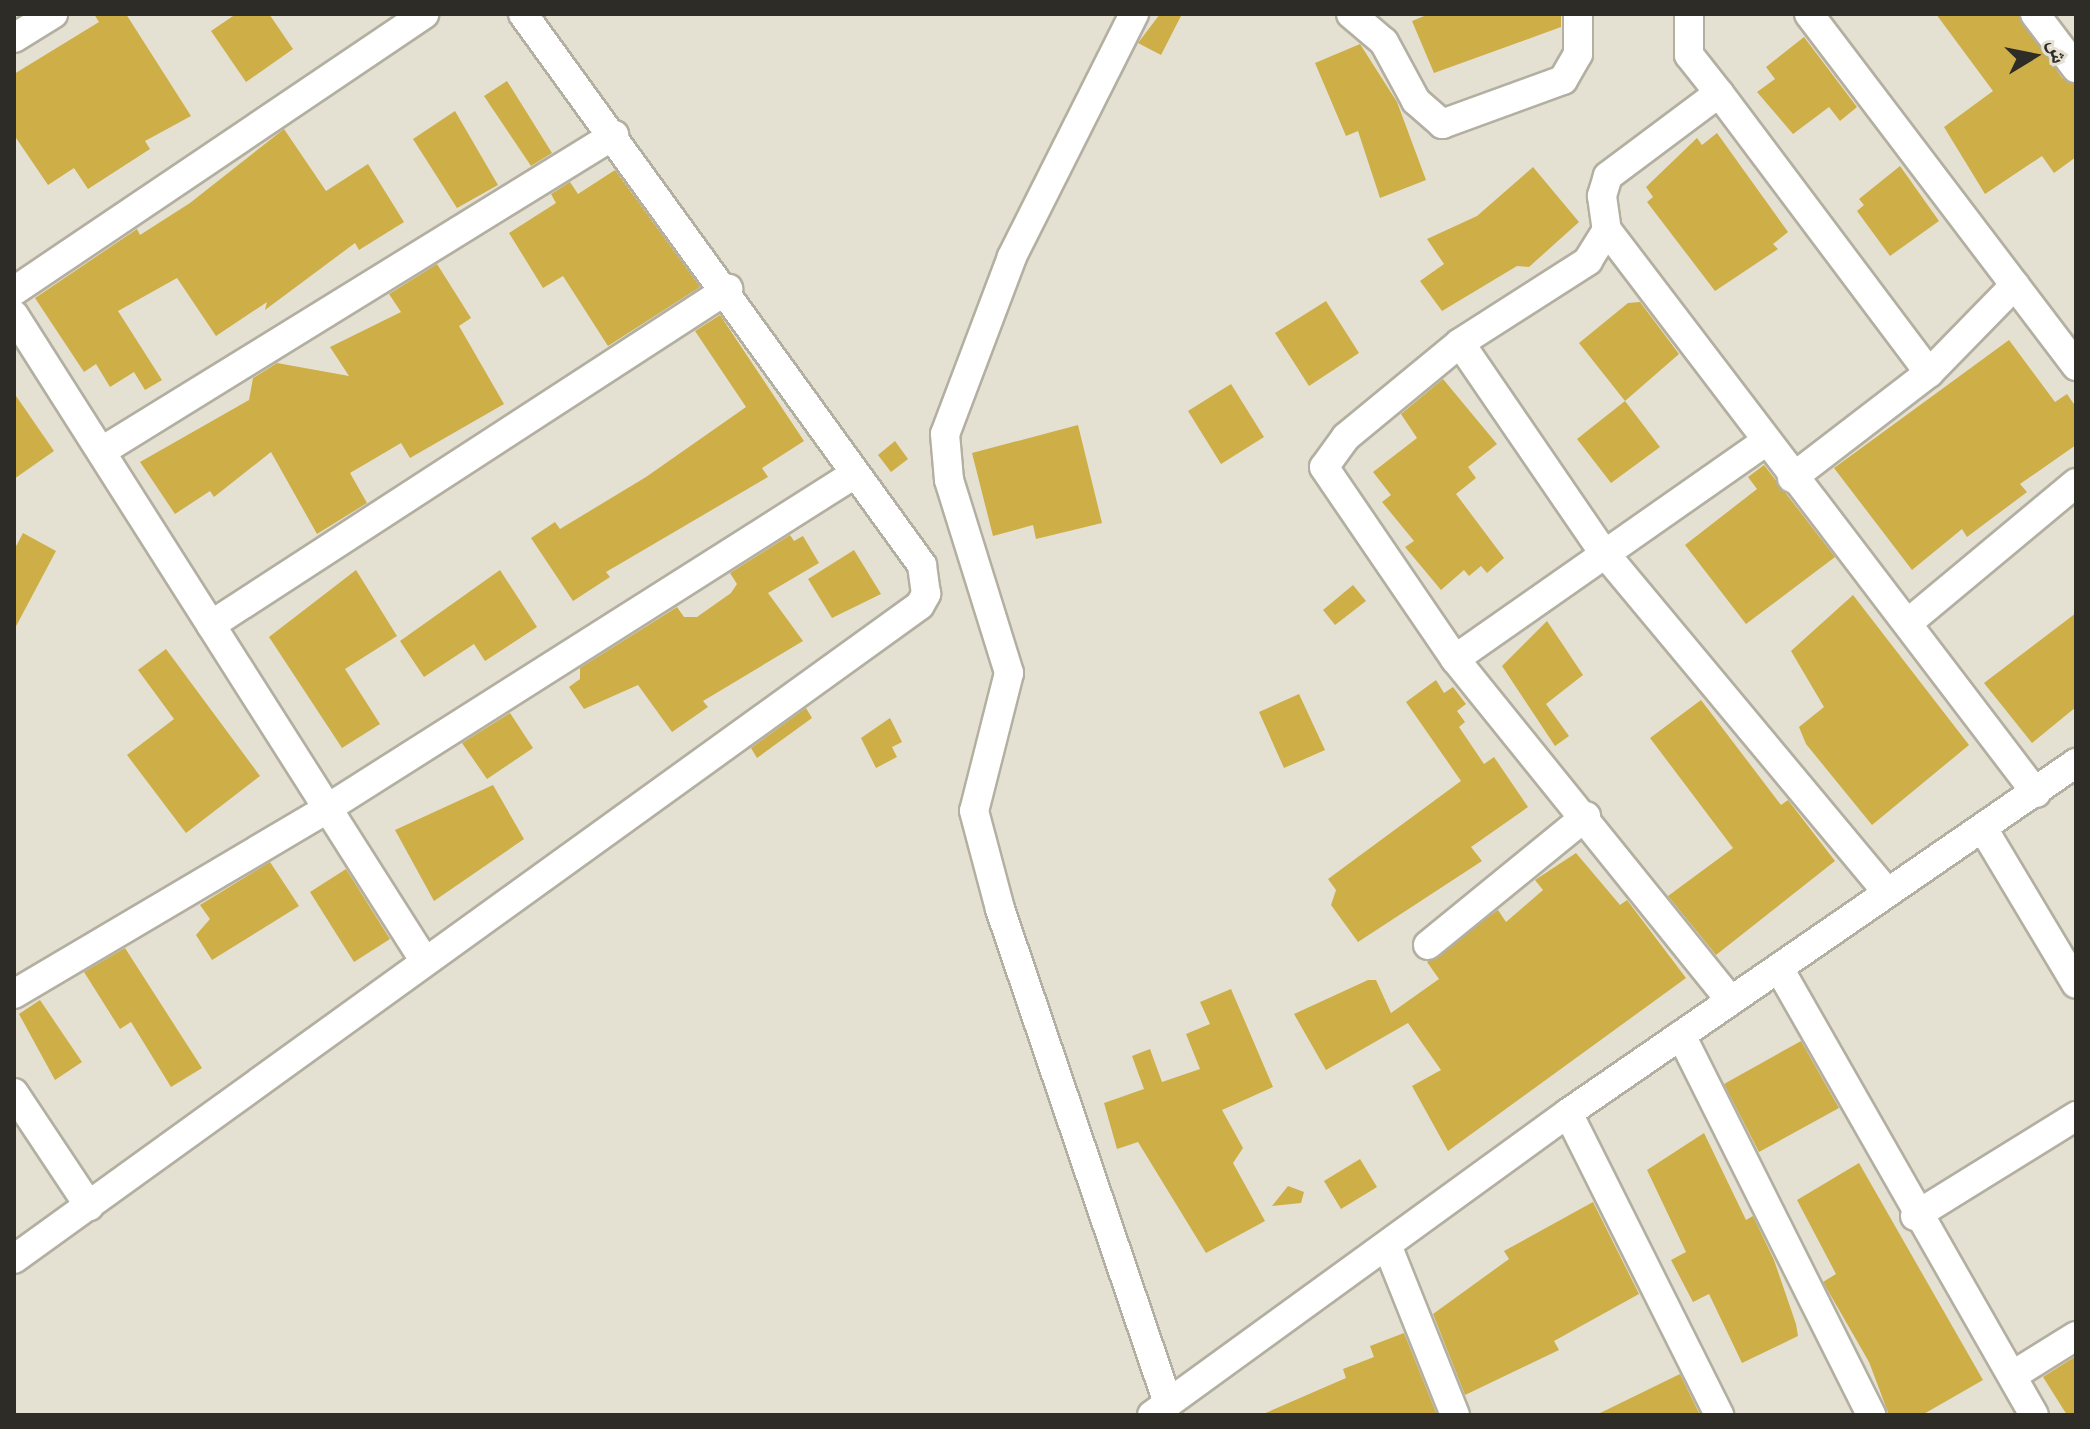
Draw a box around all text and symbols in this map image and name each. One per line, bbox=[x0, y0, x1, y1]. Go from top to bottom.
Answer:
north arrow bbox=[1994, 16, 2074, 96]
text: ش bbox=[2044, 38, 2072, 65]

